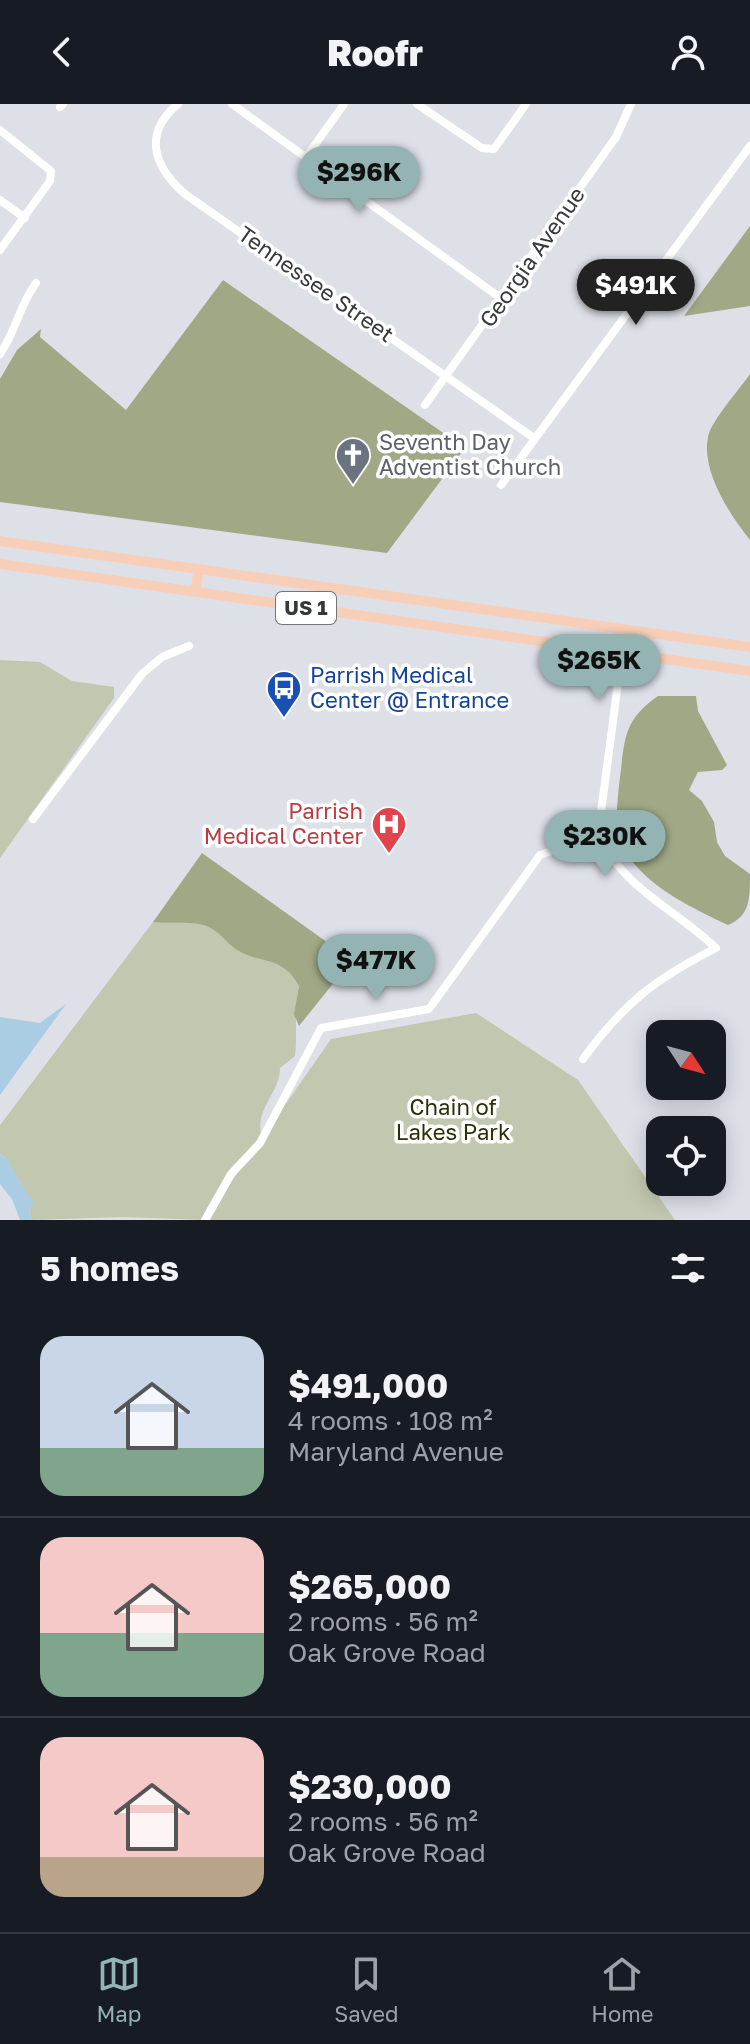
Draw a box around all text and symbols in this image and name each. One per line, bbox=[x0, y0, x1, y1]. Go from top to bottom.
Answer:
icon: back bbox=[40, 30, 84, 74]
icon: person bbox=[666, 30, 710, 74]
text: Roofr bbox=[327, 31, 423, 74]
pin: $296K bbox=[303, 146, 415, 214]
text: $296K bbox=[316, 156, 402, 187]
street label: Georgia Avenue bbox=[473, 181, 590, 332]
street label: Tennessee Street bbox=[233, 220, 399, 347]
pin: $491K bbox=[580, 259, 692, 327]
text: $491K bbox=[595, 269, 677, 300]
place label: Seventh Day Adventist Church bbox=[379, 428, 561, 480]
church icon: Seventh Day Adventist Church bbox=[334, 436, 372, 486]
road number: US 1 bbox=[276, 592, 336, 624]
pin: $265K bbox=[543, 634, 655, 702]
text: $265K bbox=[557, 644, 641, 675]
place label: Parrish Medical Center @ Entrance bbox=[310, 661, 509, 713]
bus stop icon: Parrish Medical Center @ Entrance bbox=[265, 669, 303, 719]
place label: Parrish Medical Center bbox=[204, 797, 363, 849]
hospital icon: Parrish Medical Center bbox=[370, 805, 408, 855]
pin: $230K bbox=[549, 810, 661, 878]
text: $230K bbox=[563, 820, 647, 851]
pin: $477K bbox=[320, 934, 432, 1002]
text: $477K bbox=[336, 944, 416, 975]
north arrow bbox=[646, 1020, 726, 1100]
map controls bbox=[646, 1020, 726, 1196]
park label: Chain of Lakes Park bbox=[396, 1093, 510, 1145]
button: locate bbox=[646, 1116, 726, 1196]
icon: filters bbox=[666, 1246, 710, 1290]
text: 5 homes bbox=[40, 1248, 179, 1288]
text: $491,000 bbox=[288, 1365, 448, 1405]
icon: home bbox=[104, 1368, 200, 1464]
text: 4 rooms · 108 m² bbox=[288, 1405, 493, 1436]
text: Maryland Avenue bbox=[288, 1436, 504, 1467]
text: $265,000 bbox=[288, 1566, 451, 1606]
icon: home bbox=[104, 1569, 200, 1665]
text: 2 rooms · 56 m² bbox=[288, 1606, 478, 1637]
text: Oak Grove Road bbox=[288, 1637, 486, 1668]
text: $230,000 bbox=[288, 1766, 452, 1806]
icon: home bbox=[104, 1769, 200, 1865]
text: 2 rooms · 56 m² bbox=[288, 1806, 478, 1837]
text: Oak Grove Road bbox=[288, 1837, 486, 1868]
tab: Map bbox=[96, 1952, 141, 2027]
tab: Saved bbox=[334, 1952, 398, 2027]
tab: Home bbox=[591, 1952, 654, 2027]

